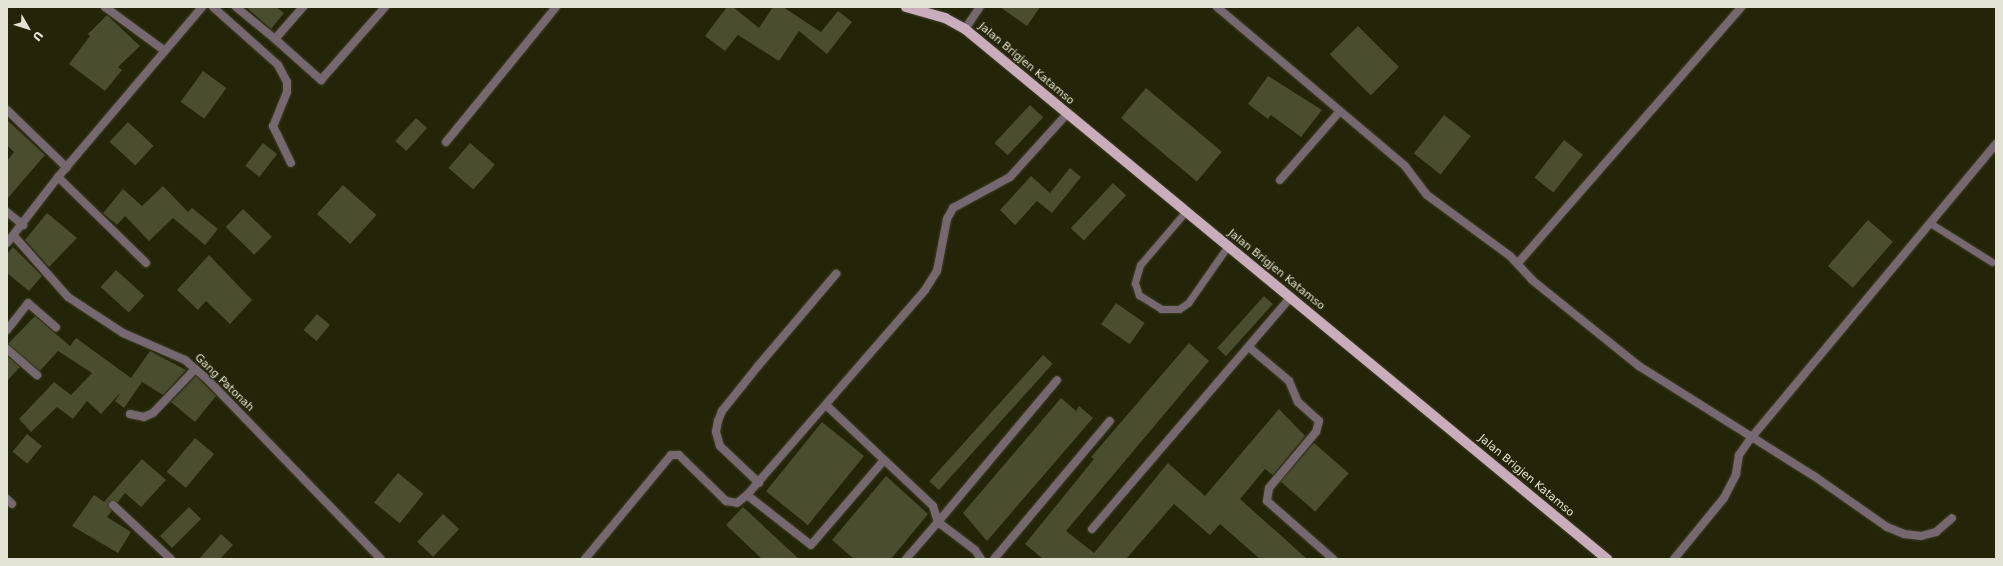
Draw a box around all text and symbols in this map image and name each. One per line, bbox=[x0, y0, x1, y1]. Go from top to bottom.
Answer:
north arrow bbox=[8, 8, 48, 48]
street label: Jalan Brigjen Katamso bbox=[976, 20, 1076, 108]
text: U bbox=[30, 28, 46, 43]
street label: Jalan Brigjen Katamso bbox=[1225, 227, 1327, 313]
street label: Gang Patonah bbox=[192, 351, 256, 415]
street label: Jalan Brigjen Katamso bbox=[1476, 432, 1576, 520]

